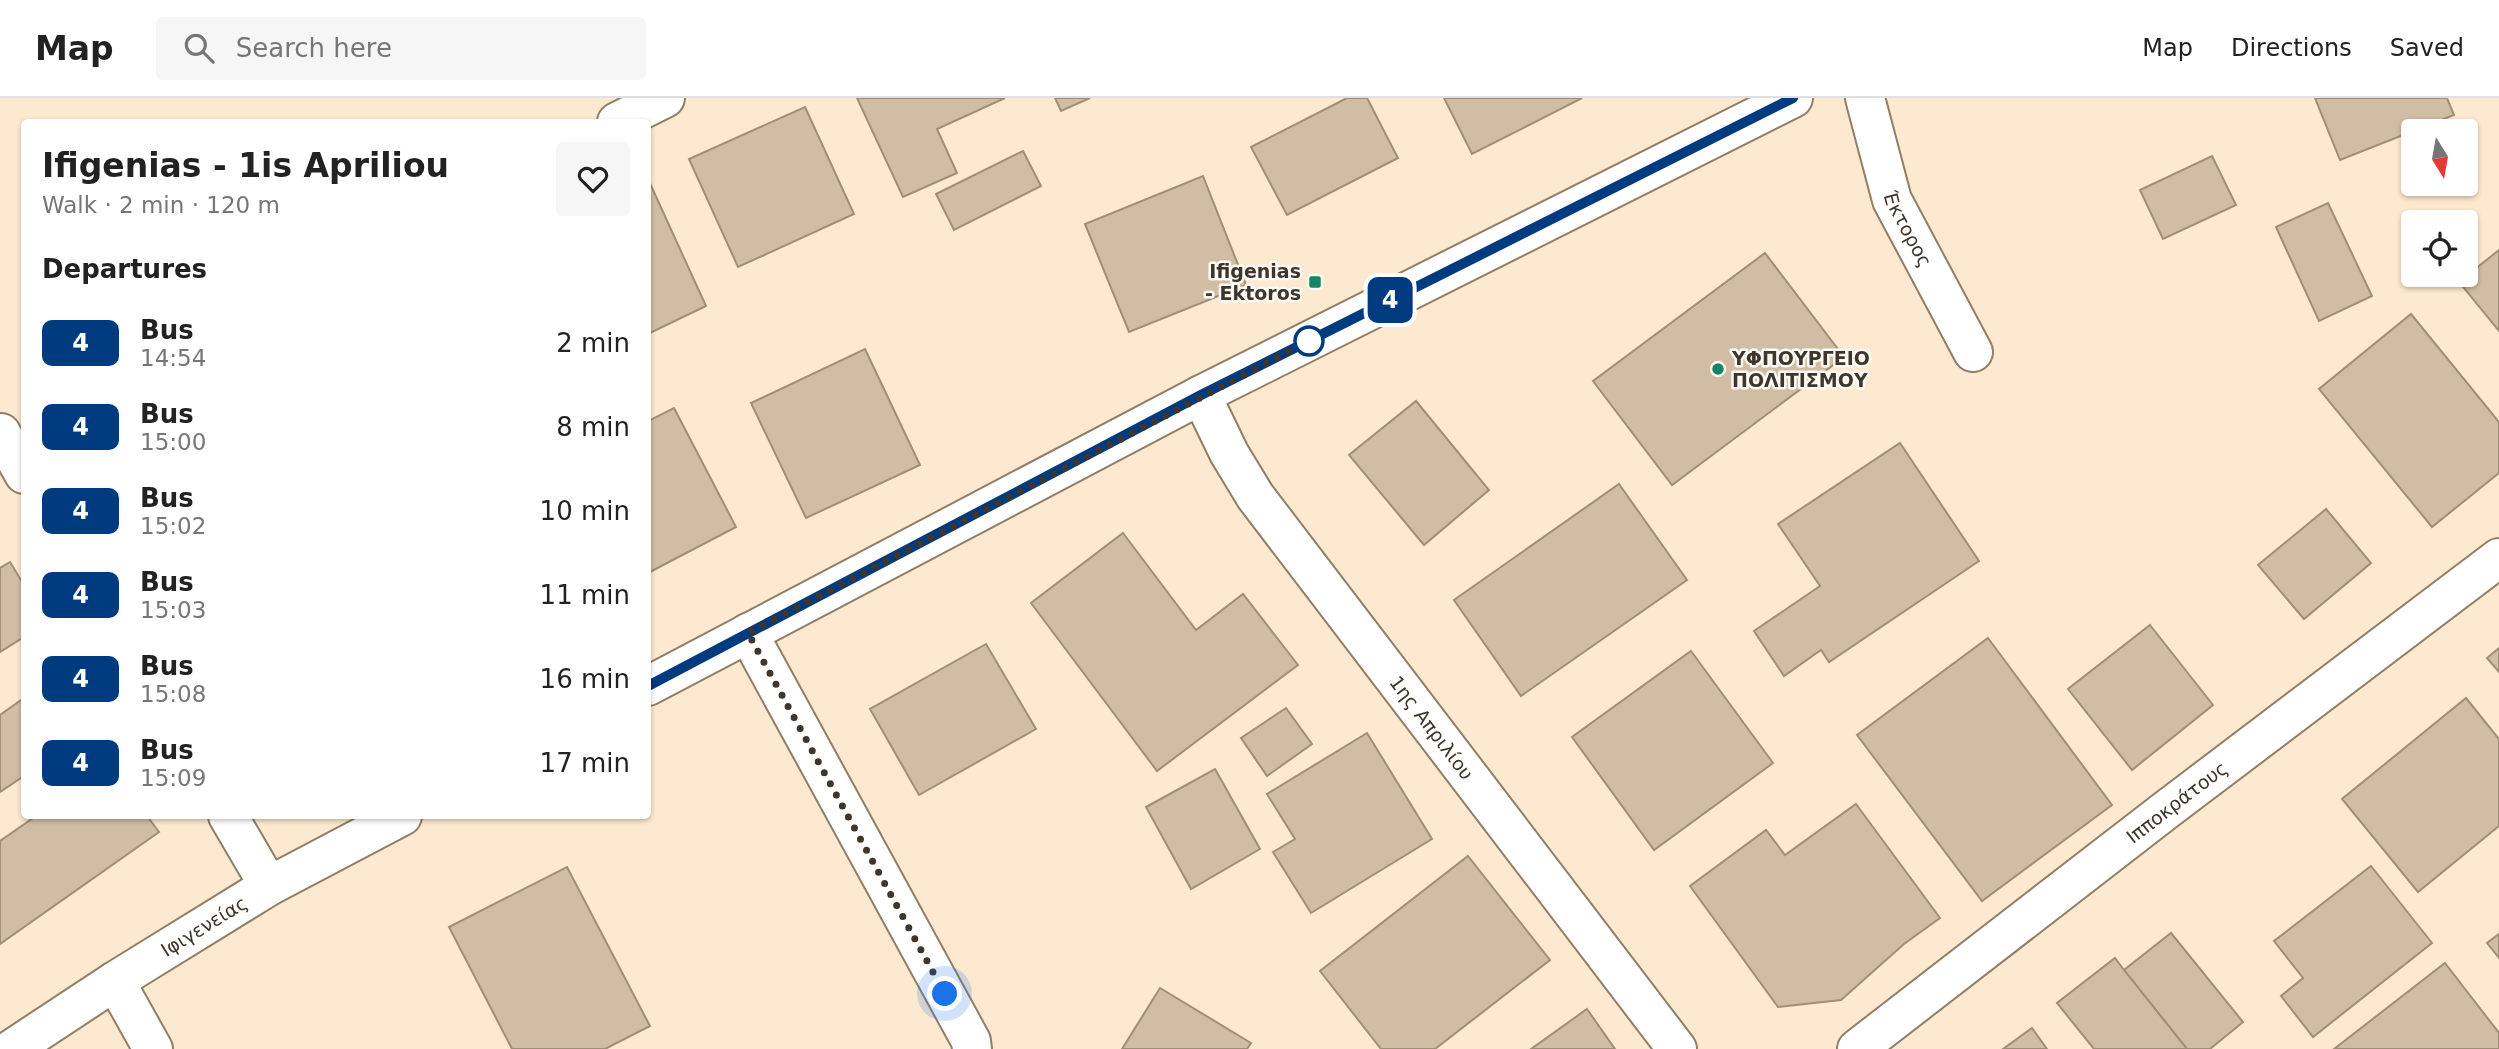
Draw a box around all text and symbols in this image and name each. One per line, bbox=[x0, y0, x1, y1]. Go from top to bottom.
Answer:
search box bbox=[156, 17, 646, 80]
text: Map bbox=[35, 29, 114, 68]
icon: search bbox=[180, 29, 218, 67]
text: Search here bbox=[236, 33, 392, 63]
text: Map bbox=[2142, 34, 2193, 62]
text: Directions bbox=[2231, 34, 2352, 62]
text: Saved bbox=[2390, 34, 2464, 62]
north arrow bbox=[2401, 119, 2478, 196]
map controls bbox=[2401, 119, 2478, 287]
button: heart bbox=[556, 142, 630, 216]
text: Ifigenias - 1is Apriliou bbox=[42, 146, 449, 185]
street label: Έκτορος bbox=[1879, 187, 1937, 271]
text: Walk · 2 min · 120 m bbox=[42, 192, 280, 218]
button: locate bbox=[2401, 210, 2478, 287]
text: Departures bbox=[42, 254, 207, 284]
place label: Ifigenias - Ektoros bbox=[1205, 260, 1301, 304]
marker: Ifigenias - Ektoros bbox=[1307, 274, 1323, 290]
line badge: 4 bbox=[1367, 277, 1413, 323]
text: 4 bbox=[1382, 286, 1398, 314]
text: Bus bbox=[140, 315, 194, 345]
unlabelled marker bbox=[1294, 326, 1324, 356]
text: 2 min bbox=[556, 328, 630, 358]
text: 4 bbox=[72, 329, 89, 357]
text: 14:54 bbox=[140, 345, 206, 371]
place label: ΥΦΠΟΥΡΓΕΙΟ ΠΟΛΙΤΙΣΜΟΥ bbox=[1731, 347, 1870, 391]
marker: ΥΦΠΟΥΡΓΕΙΟ ΠΟΛΙΤΙΣΜΟΥ bbox=[1710, 361, 1726, 377]
text: Bus bbox=[140, 399, 194, 429]
text: 8 min bbox=[556, 412, 630, 442]
text: 4 bbox=[72, 413, 89, 441]
text: 15:00 bbox=[140, 429, 206, 455]
text: Bus bbox=[140, 483, 194, 513]
text: 10 min bbox=[540, 496, 630, 526]
text: 4 bbox=[72, 497, 89, 525]
text: 15:02 bbox=[140, 513, 206, 539]
text: Bus bbox=[140, 567, 194, 597]
text: 11 min bbox=[540, 580, 630, 610]
text: 4 bbox=[72, 581, 89, 609]
text: 15:03 bbox=[140, 597, 206, 623]
text: Bus bbox=[140, 651, 194, 681]
text: 16 min bbox=[540, 664, 630, 694]
text: 4 bbox=[72, 665, 89, 693]
street label: 1ης Απριλίου bbox=[1385, 671, 1478, 784]
text: 15:08 bbox=[140, 681, 206, 707]
text: Bus bbox=[140, 735, 194, 765]
text: 17 min bbox=[540, 748, 630, 778]
text: 4 bbox=[72, 749, 89, 777]
street label: Ιπποκράτους bbox=[2122, 757, 2232, 848]
text: 15:09 bbox=[140, 765, 206, 791]
street label: Ιφιγενείας bbox=[157, 891, 251, 961]
your location bbox=[927, 976, 962, 1011]

